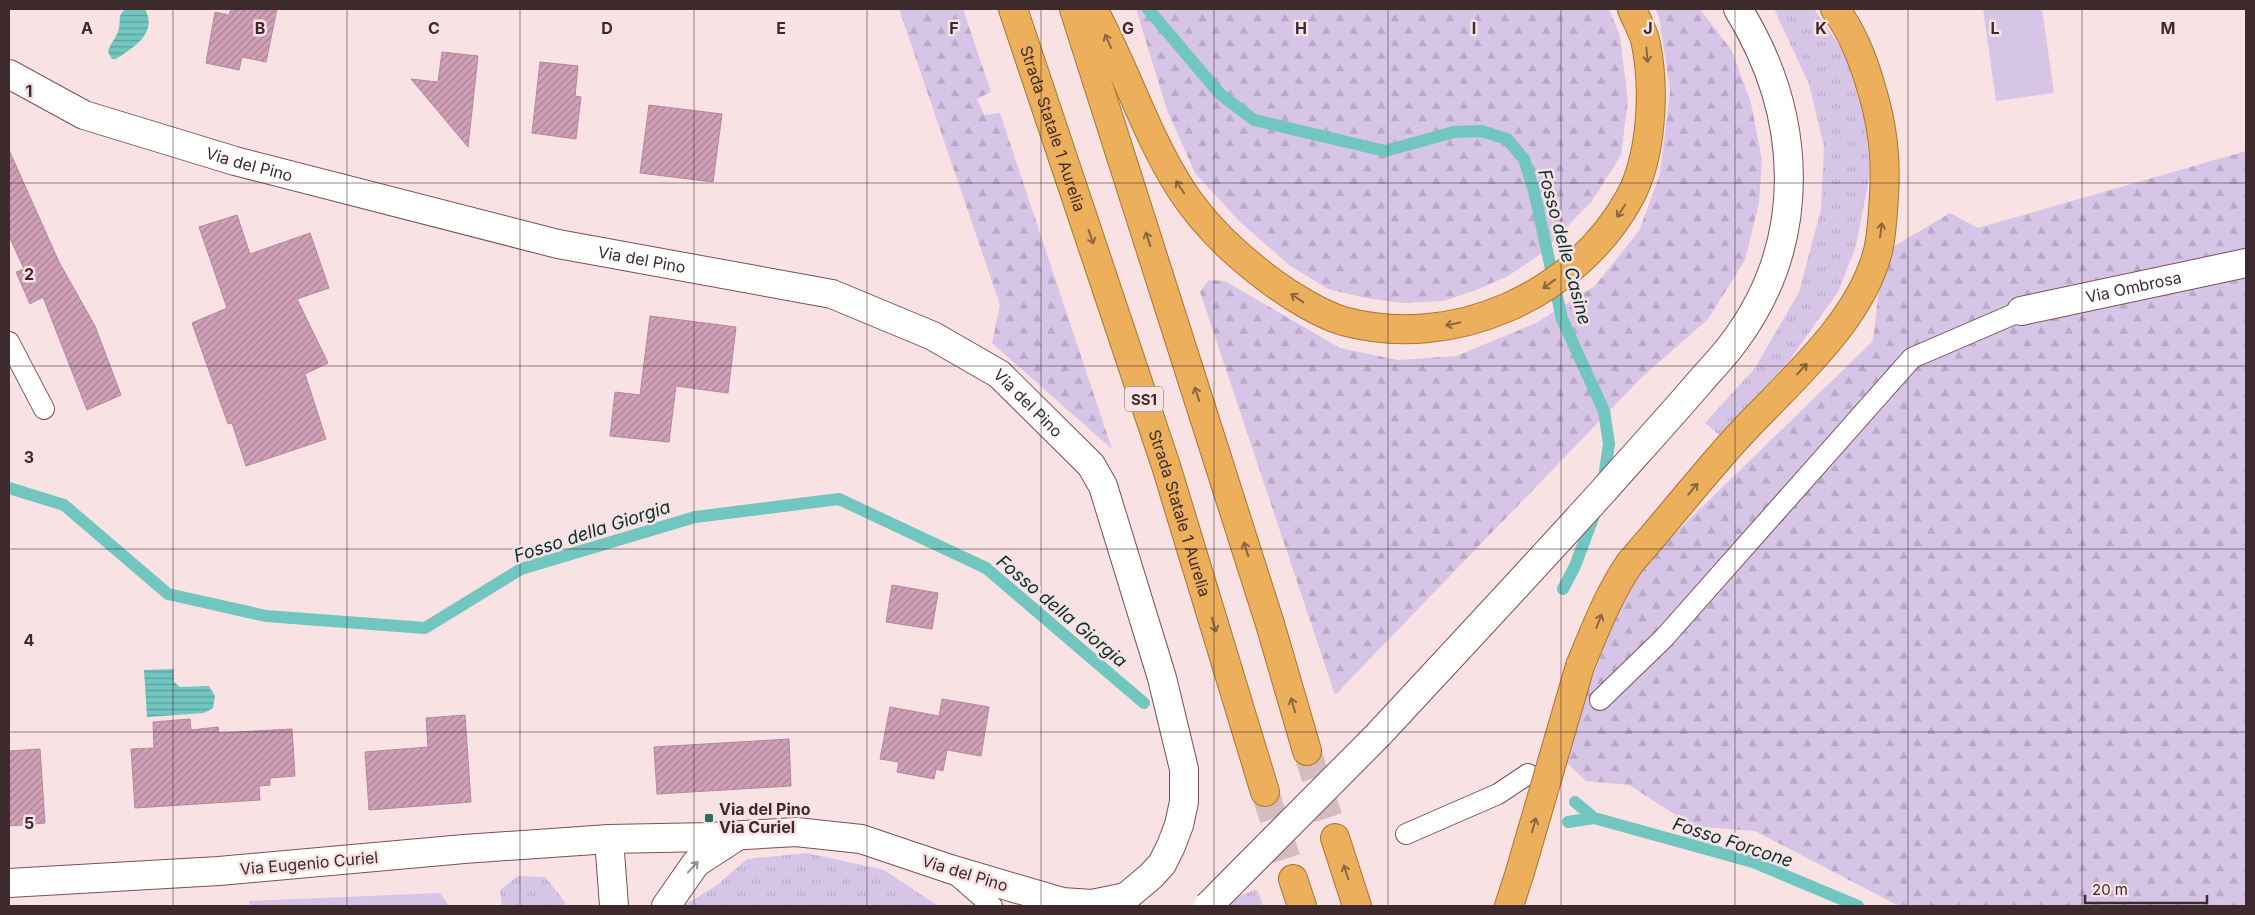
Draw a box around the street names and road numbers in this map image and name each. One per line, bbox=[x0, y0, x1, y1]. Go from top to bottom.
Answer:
street label: Strada Statale 1 Aurelia bbox=[1016, 43, 1090, 214]
street label: Via del Pino bbox=[204, 143, 295, 185]
street label: Via del Pino bbox=[596, 241, 687, 277]
street label: Via Ombrosa bbox=[2084, 267, 2183, 307]
street label: Via del Pino bbox=[990, 364, 1067, 441]
road number: SS1 bbox=[1125, 386, 1163, 412]
street label: Strada Statale 1 Aurelia bbox=[1145, 427, 1215, 599]
street label: Via Eugenio Curiel bbox=[239, 847, 379, 879]
street label: Via del Pino bbox=[919, 850, 1011, 896]

